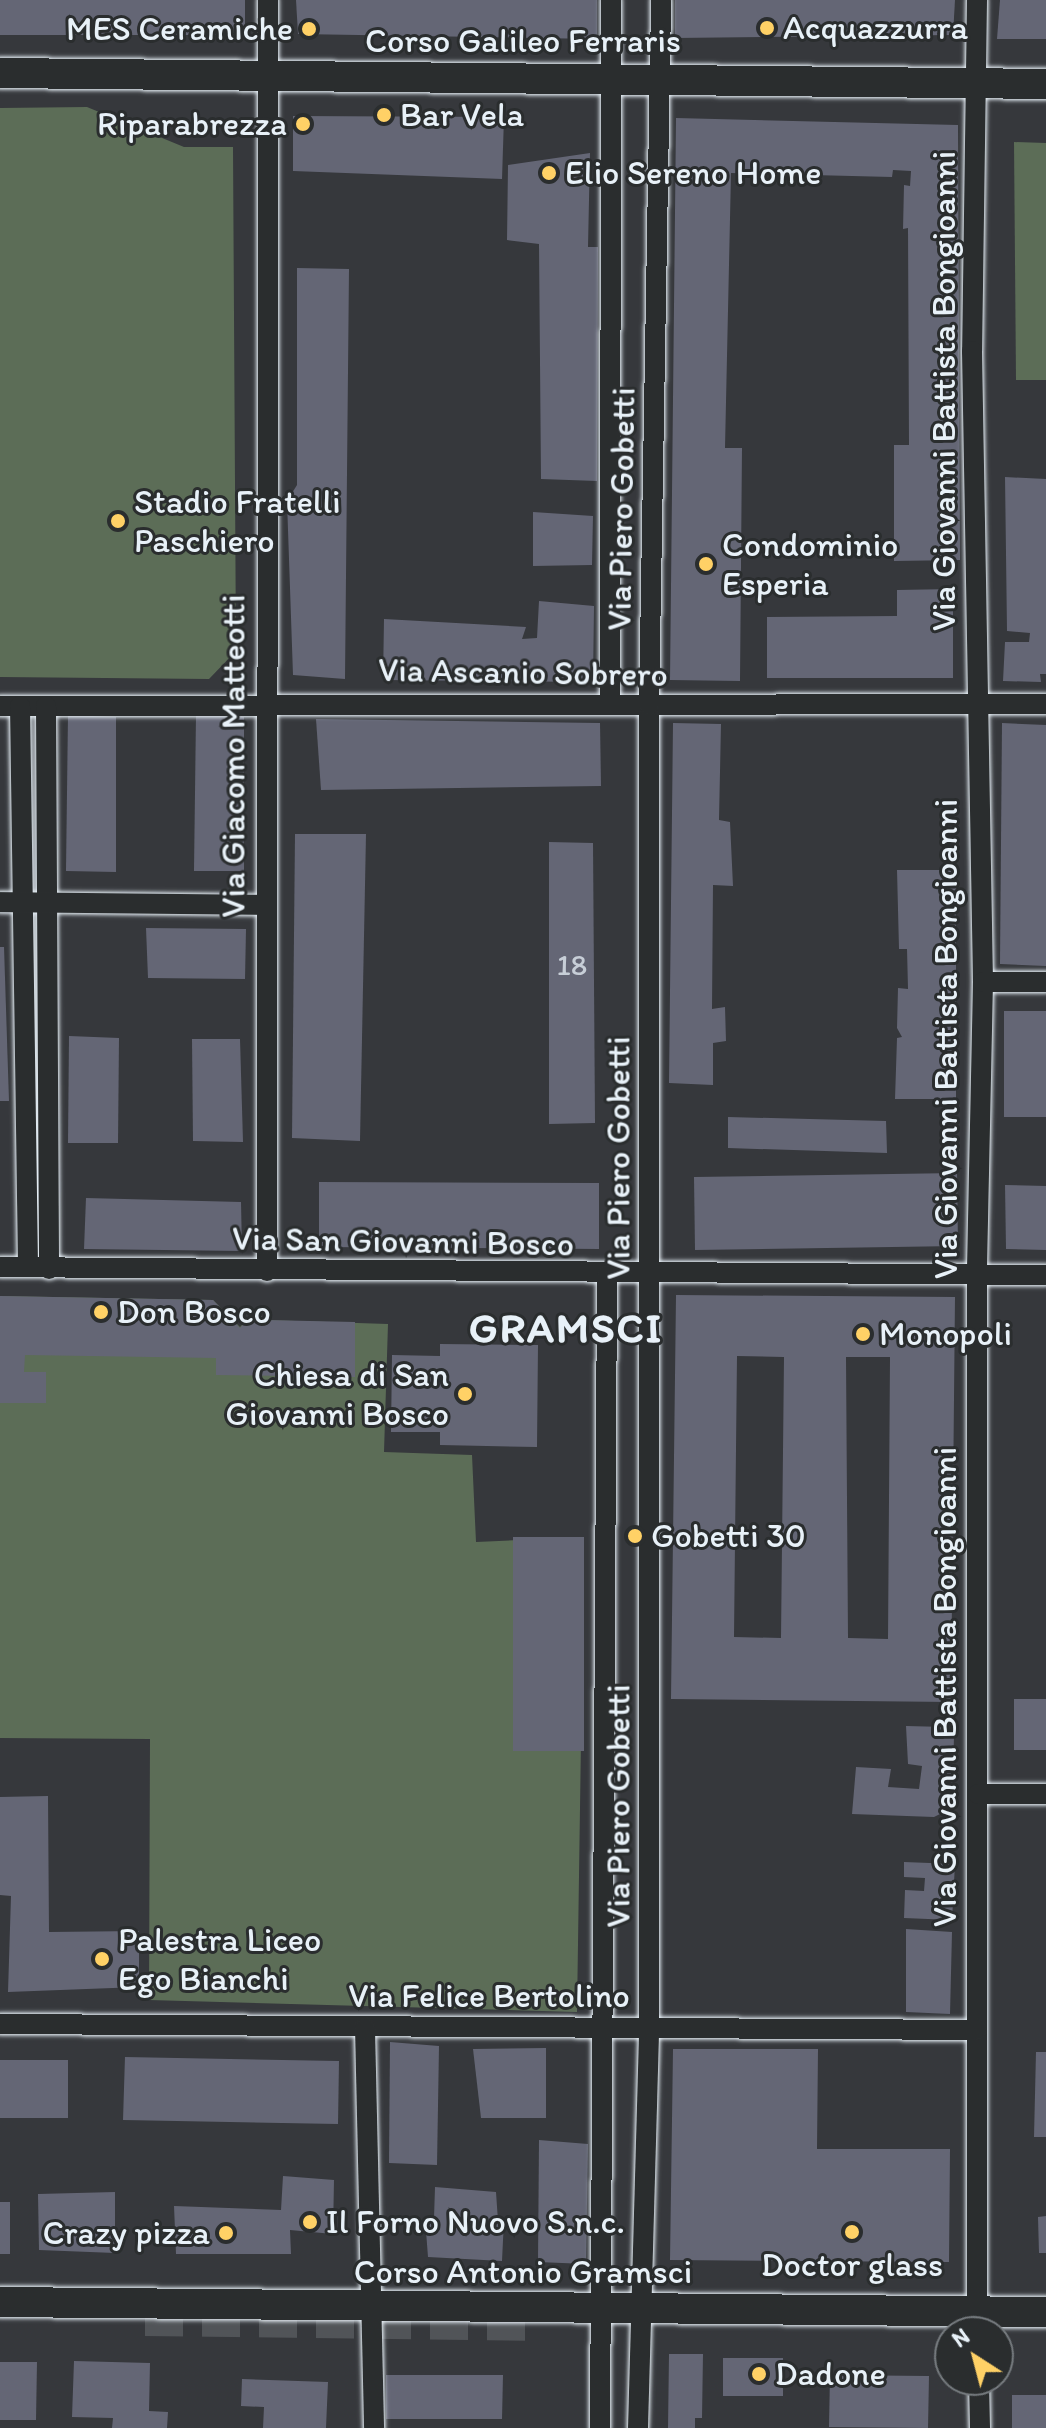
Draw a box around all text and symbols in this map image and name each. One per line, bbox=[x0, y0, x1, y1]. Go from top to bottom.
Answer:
place label: Acquazzurra bbox=[783, 8, 968, 48]
place label: MES Ceramiche bbox=[66, 9, 293, 49]
marker: Acquazzurra bbox=[758, 19, 776, 37]
marker: MES Ceramiche bbox=[300, 20, 318, 38]
street label: Corso Galileo Ferraris bbox=[365, 21, 681, 61]
place label: Bar Vela bbox=[400, 95, 522, 135]
place label: Riparabrezza bbox=[97, 104, 287, 144]
marker: Bar Vela bbox=[375, 106, 393, 124]
marker: Riparabrezza bbox=[294, 115, 312, 133]
street label: Via Giovanni Battista Bongioanni bbox=[924, 150, 964, 632]
place label: Elio Sereno Home bbox=[565, 153, 821, 193]
marker: Elio Sereno Home bbox=[540, 164, 558, 182]
street label: Via Piero Gobetti bbox=[598, 387, 644, 631]
place label: Stadio Fratelli Paschiero bbox=[134, 481, 341, 560]
marker: Stadio Fratelli Paschiero bbox=[109, 512, 127, 530]
place label: Condominio Esperia bbox=[722, 524, 898, 604]
marker: Condominio Esperia bbox=[697, 555, 715, 573]
street label: Via Giacomo Matteotti bbox=[213, 595, 253, 917]
street label: Via Ascanio Sobrero bbox=[378, 649, 668, 695]
street label: Via Giovanni Battista Bongioanni bbox=[926, 798, 966, 1280]
house number: 18 bbox=[557, 947, 587, 983]
street label: Via Piero Gobetti bbox=[598, 1036, 638, 1280]
street label: Via San Giovanni Bosco bbox=[232, 1218, 574, 1264]
place label: Don Bosco bbox=[117, 1292, 271, 1332]
marker: Don Bosco bbox=[92, 1303, 110, 1321]
district label: GRAMSCI bbox=[471, 1303, 661, 1353]
place label: Monopoli bbox=[879, 1314, 1012, 1354]
marker: Monopoli bbox=[854, 1325, 872, 1343]
place label: Chiesa di San Giovanni Bosco bbox=[225, 1354, 449, 1434]
marker: Chiesa di San Giovanni Bosco bbox=[456, 1385, 474, 1403]
street label: Via Giovanni Battista Bongioanni bbox=[925, 1446, 965, 1928]
place label: Gobetti 30 bbox=[651, 1516, 806, 1556]
marker: Gobetti 30 bbox=[626, 1527, 644, 1545]
street label: Via Piero Gobetti bbox=[598, 1684, 638, 1928]
place label: Palestra Liceo Ego Bianchi bbox=[118, 1919, 322, 1998]
marker: Palestra Liceo Ego Bianchi bbox=[93, 1950, 111, 1968]
street label: Via Felice Bertolino bbox=[349, 1976, 629, 2016]
place label: Il Forno Nuovo S.n.c. bbox=[326, 2202, 625, 2242]
place label: Crazy pizza bbox=[43, 2213, 210, 2253]
marker: Il Forno Nuovo S.n.c. bbox=[301, 2213, 319, 2231]
marker: Doctor glass bbox=[843, 2223, 861, 2241]
marker: Crazy pizza bbox=[217, 2224, 235, 2242]
place label: Doctor glass bbox=[761, 2245, 943, 2285]
street label: Corso Antonio Gramsci bbox=[354, 2252, 692, 2292]
north arrow bbox=[934, 2316, 1014, 2396]
text: N bbox=[947, 2323, 975, 2353]
place label: Dadone bbox=[775, 2354, 886, 2394]
marker: Dadone bbox=[750, 2365, 768, 2383]

